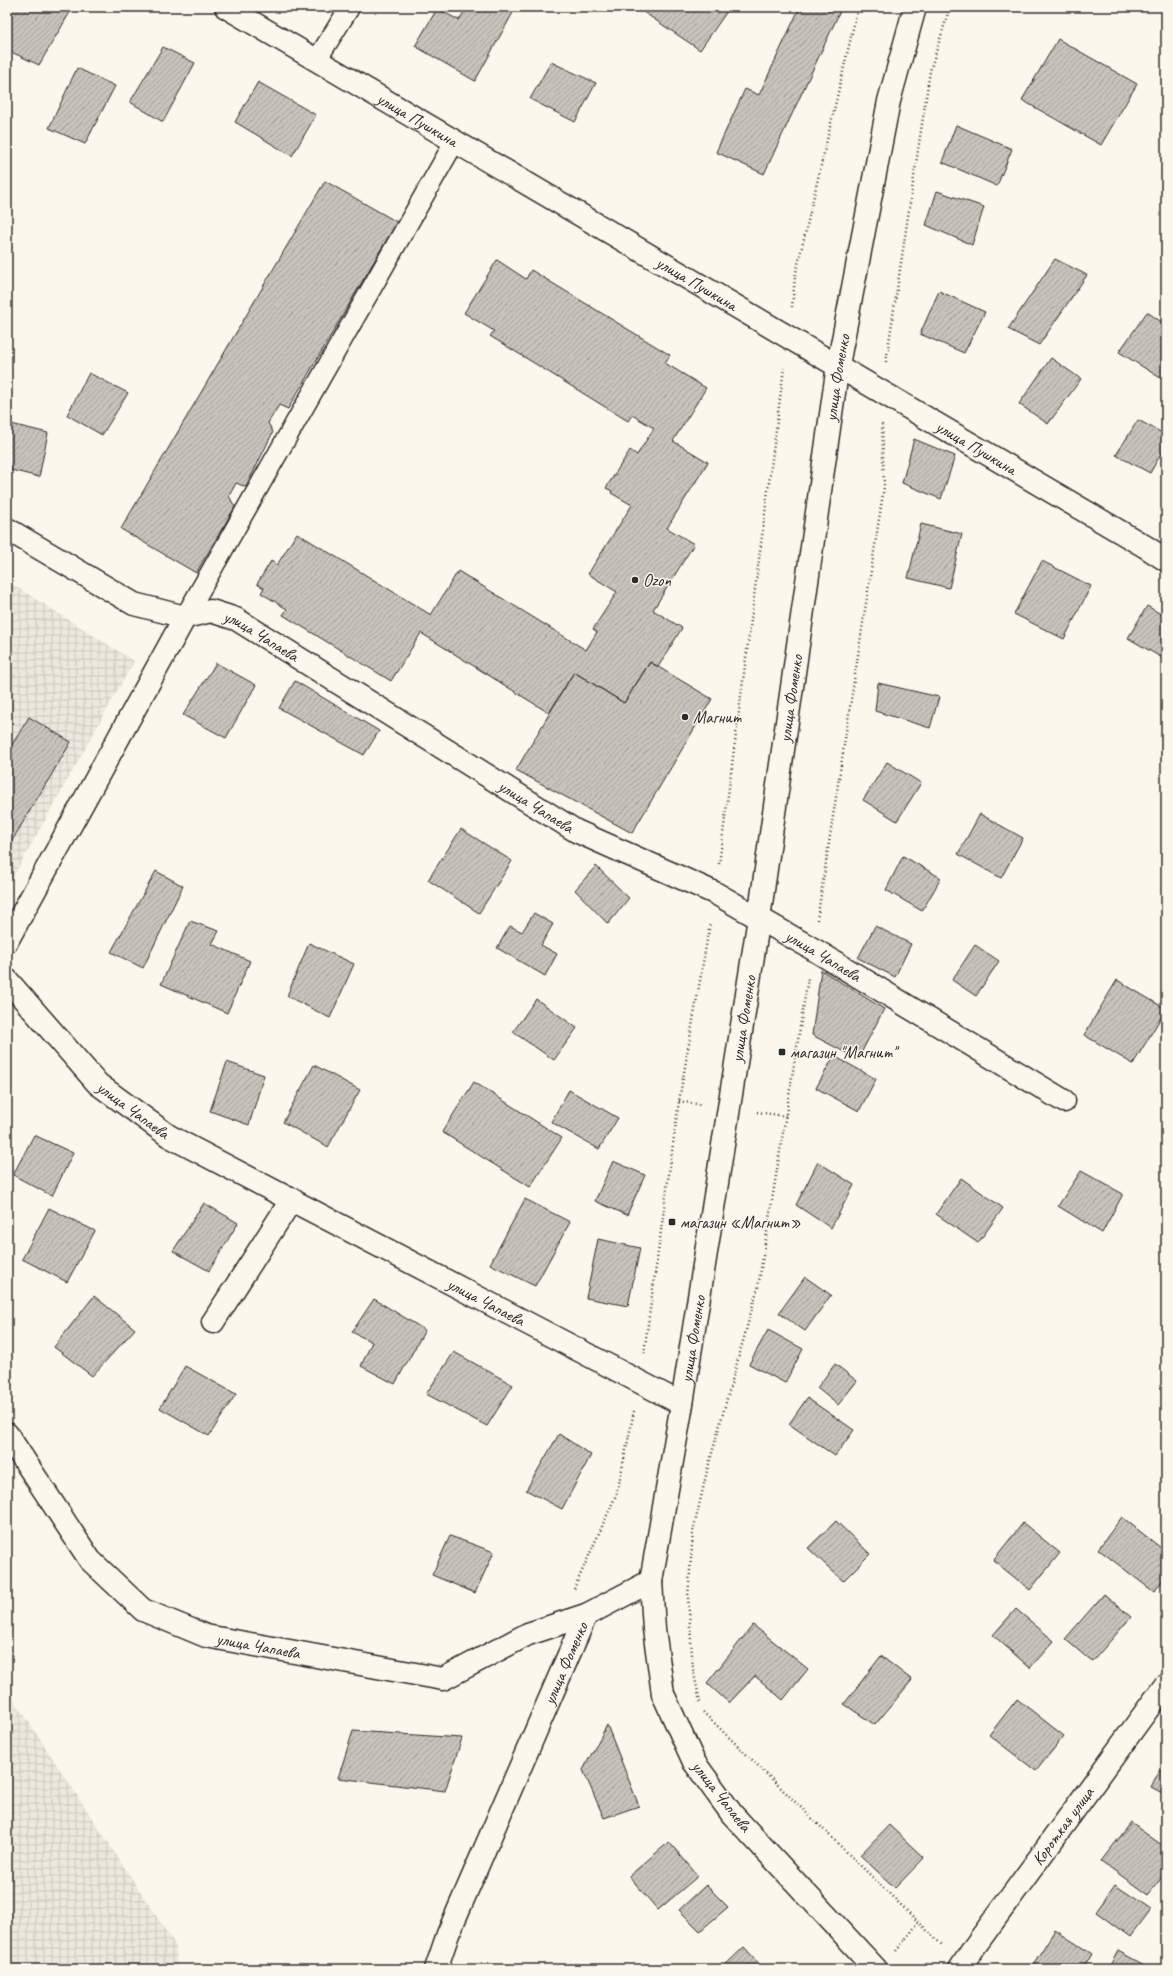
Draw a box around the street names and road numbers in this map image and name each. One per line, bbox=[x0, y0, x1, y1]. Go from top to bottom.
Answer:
street label: улица Пушкина bbox=[372, 88, 463, 153]
street label: улица Пушкина bbox=[652, 252, 742, 317]
street label: улица Фоменко bbox=[820, 332, 855, 424]
street label: улица Пушкина bbox=[931, 416, 1022, 481]
street label: улица Чапаева bbox=[220, 605, 304, 667]
street label: улица Фоменко bbox=[774, 653, 808, 744]
street label: улица Чапаева bbox=[494, 775, 579, 839]
street label: улица Чапаева bbox=[781, 925, 866, 987]
street label: улица Фоменко bbox=[726, 973, 761, 1065]
street label: улица Чапаева bbox=[92, 1076, 175, 1145]
street label: улица Чапаева bbox=[443, 1273, 530, 1332]
street label: улица Фоменко bbox=[675, 1293, 710, 1385]
street label: улица Фоменко bbox=[538, 1618, 593, 1709]
street label: улица Чапаева bbox=[214, 1628, 303, 1664]
street label: улица Чапаева bbox=[687, 1756, 757, 1837]
street label: Короткая улица bbox=[1027, 1782, 1099, 1870]

